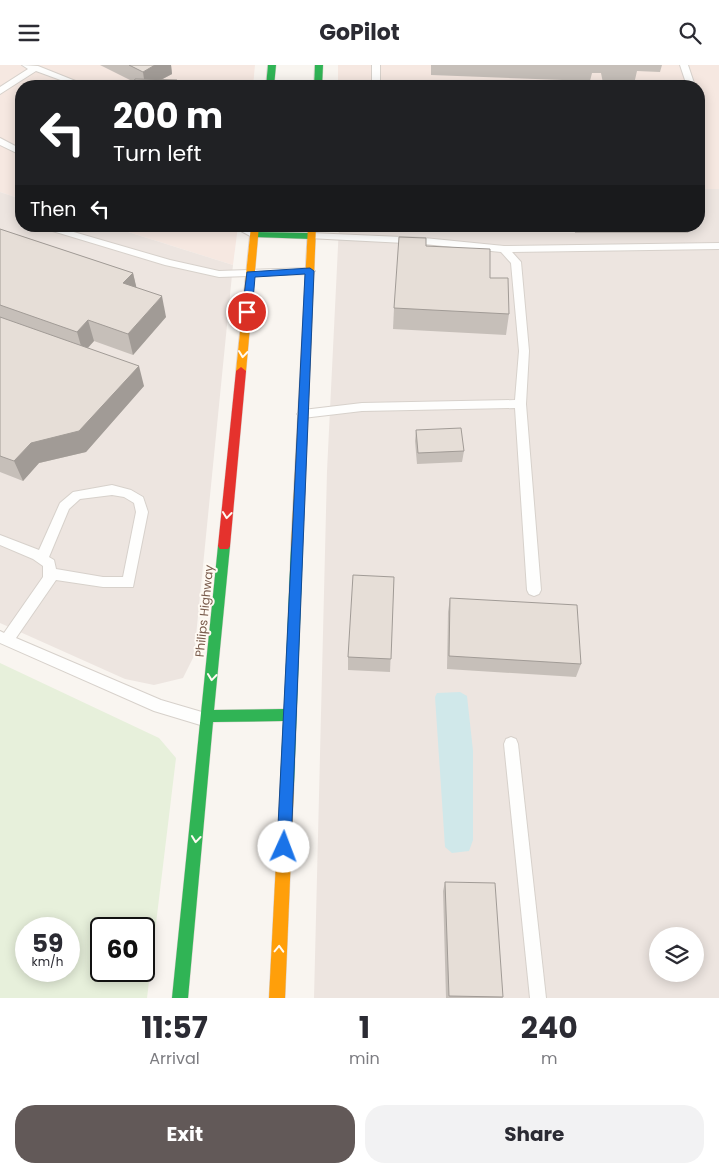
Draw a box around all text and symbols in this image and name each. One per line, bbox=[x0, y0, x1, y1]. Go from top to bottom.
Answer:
text: GoPilot bbox=[319, 17, 400, 48]
icon: menu bbox=[15, 19, 43, 47]
icon: search bbox=[676, 19, 704, 47]
text: 200 m bbox=[113, 91, 223, 140]
icon: left bbox=[30, 100, 95, 165]
text: Turn left bbox=[113, 138, 201, 169]
icon: left bbox=[86, 195, 114, 223]
text: Then bbox=[30, 196, 76, 223]
pin bbox=[226, 291, 268, 333]
icon: arrive bbox=[233, 298, 261, 326]
one-way arrow bbox=[238, 350, 249, 358]
one-way arrow bbox=[222, 512, 233, 520]
street label: Philips Highway bbox=[191, 564, 217, 658]
one-way arrow bbox=[206, 673, 217, 681]
position arrow bbox=[257, 820, 309, 872]
one-way arrow bbox=[191, 835, 202, 843]
speed limit sign: 60 bbox=[90, 917, 155, 982]
text: 59 bbox=[32, 926, 63, 961]
map controls bbox=[649, 927, 704, 982]
button: layers bbox=[649, 927, 704, 982]
one-way arrow bbox=[274, 945, 285, 953]
text: km/h bbox=[32, 953, 63, 970]
text: 11:57 bbox=[141, 1006, 208, 1049]
text: 1 bbox=[359, 1006, 370, 1049]
text: 240 bbox=[521, 1006, 578, 1049]
text: Arrival bbox=[149, 1047, 200, 1070]
text: min bbox=[349, 1047, 380, 1070]
text: m bbox=[541, 1047, 558, 1070]
button: Exit bbox=[15, 1105, 355, 1163]
button: Share bbox=[365, 1105, 704, 1163]

